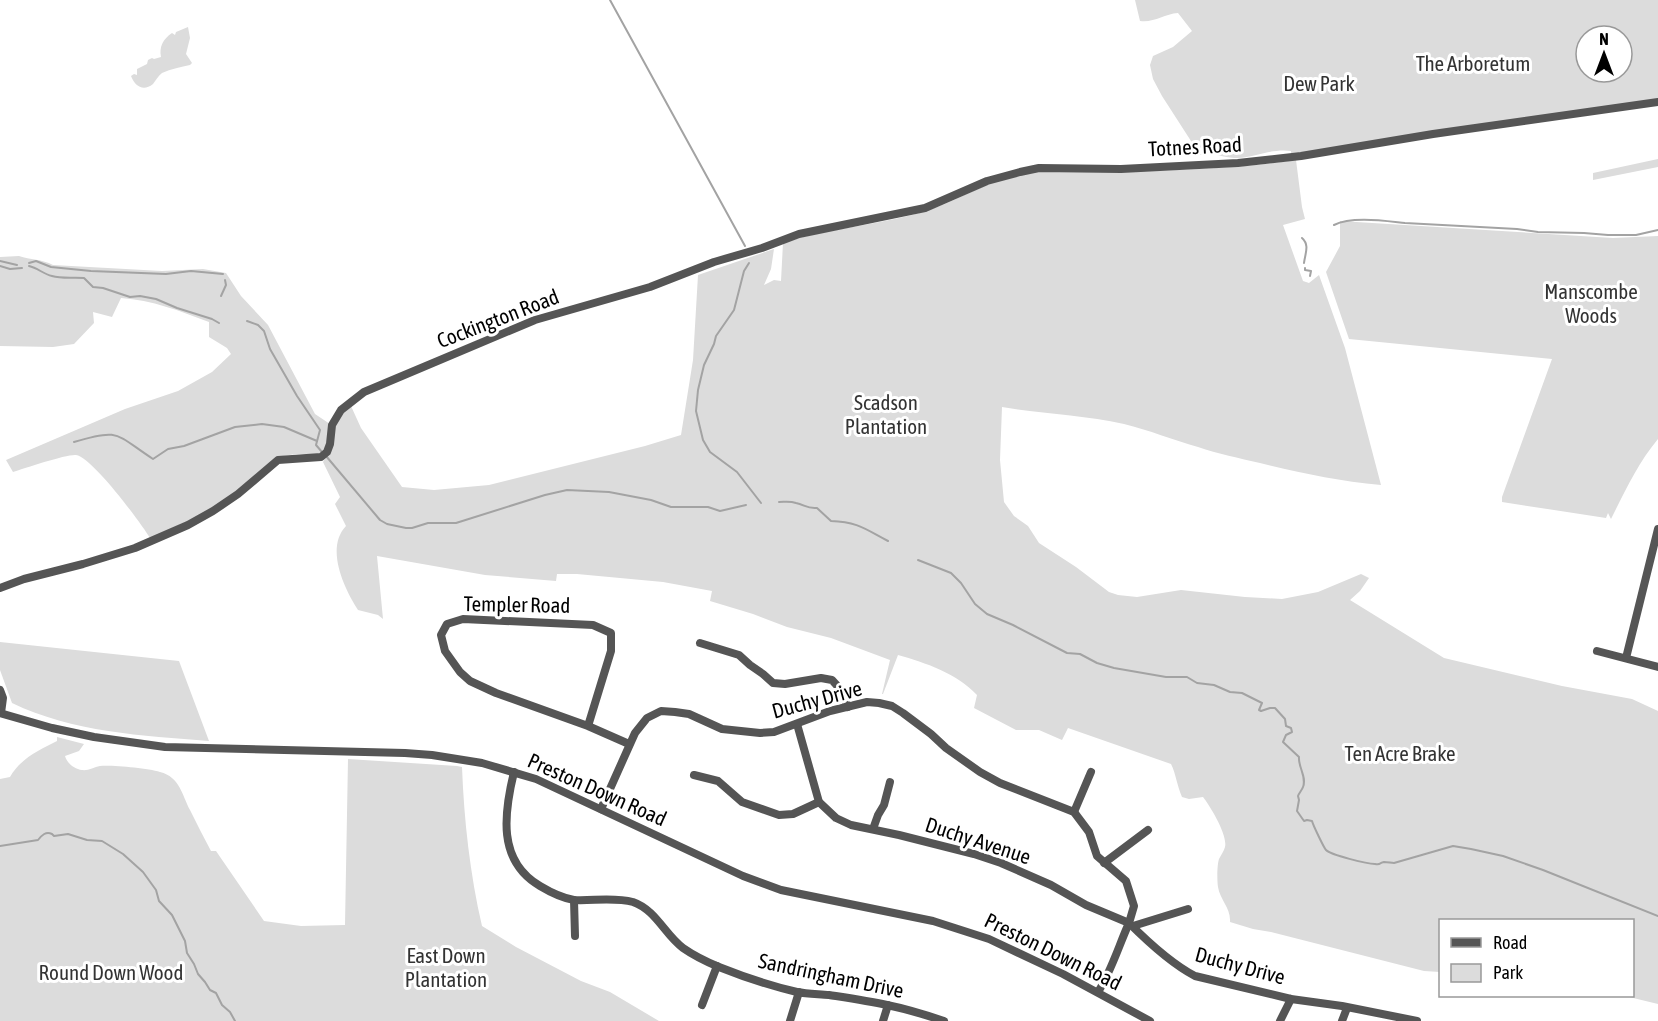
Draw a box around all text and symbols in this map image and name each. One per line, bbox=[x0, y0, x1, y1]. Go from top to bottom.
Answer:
north arrow bbox=[1574, 24, 1634, 84]
text: N bbox=[1599, 30, 1609, 48]
park label: The Arboretum bbox=[1416, 51, 1530, 75]
park label: Dew Park bbox=[1283, 71, 1355, 95]
street label: Totnes Road bbox=[1147, 132, 1243, 160]
park label: Manscombe Woods bbox=[1544, 279, 1638, 327]
street label: Cockington Road bbox=[433, 284, 562, 352]
park label: Scadson Plantation bbox=[845, 390, 927, 438]
street label: Templer Road bbox=[464, 591, 571, 617]
street label: Duchy Drive bbox=[769, 676, 864, 723]
park label: Ten Acre Brake bbox=[1344, 741, 1456, 765]
street label: Preston Down Road bbox=[524, 748, 670, 830]
street label: Duchy Avenue bbox=[923, 812, 1034, 868]
street label: Preston Down Road bbox=[981, 908, 1126, 995]
legend bbox=[1439, 919, 1634, 997]
text: Road bbox=[1493, 932, 1527, 953]
street label: Duchy Drive bbox=[1193, 942, 1288, 989]
park label: East Down Plantation bbox=[405, 943, 487, 991]
street label: Sandringham Drive bbox=[756, 948, 906, 1002]
park label: Round Down Wood bbox=[39, 960, 183, 984]
text: Park bbox=[1493, 962, 1523, 983]

